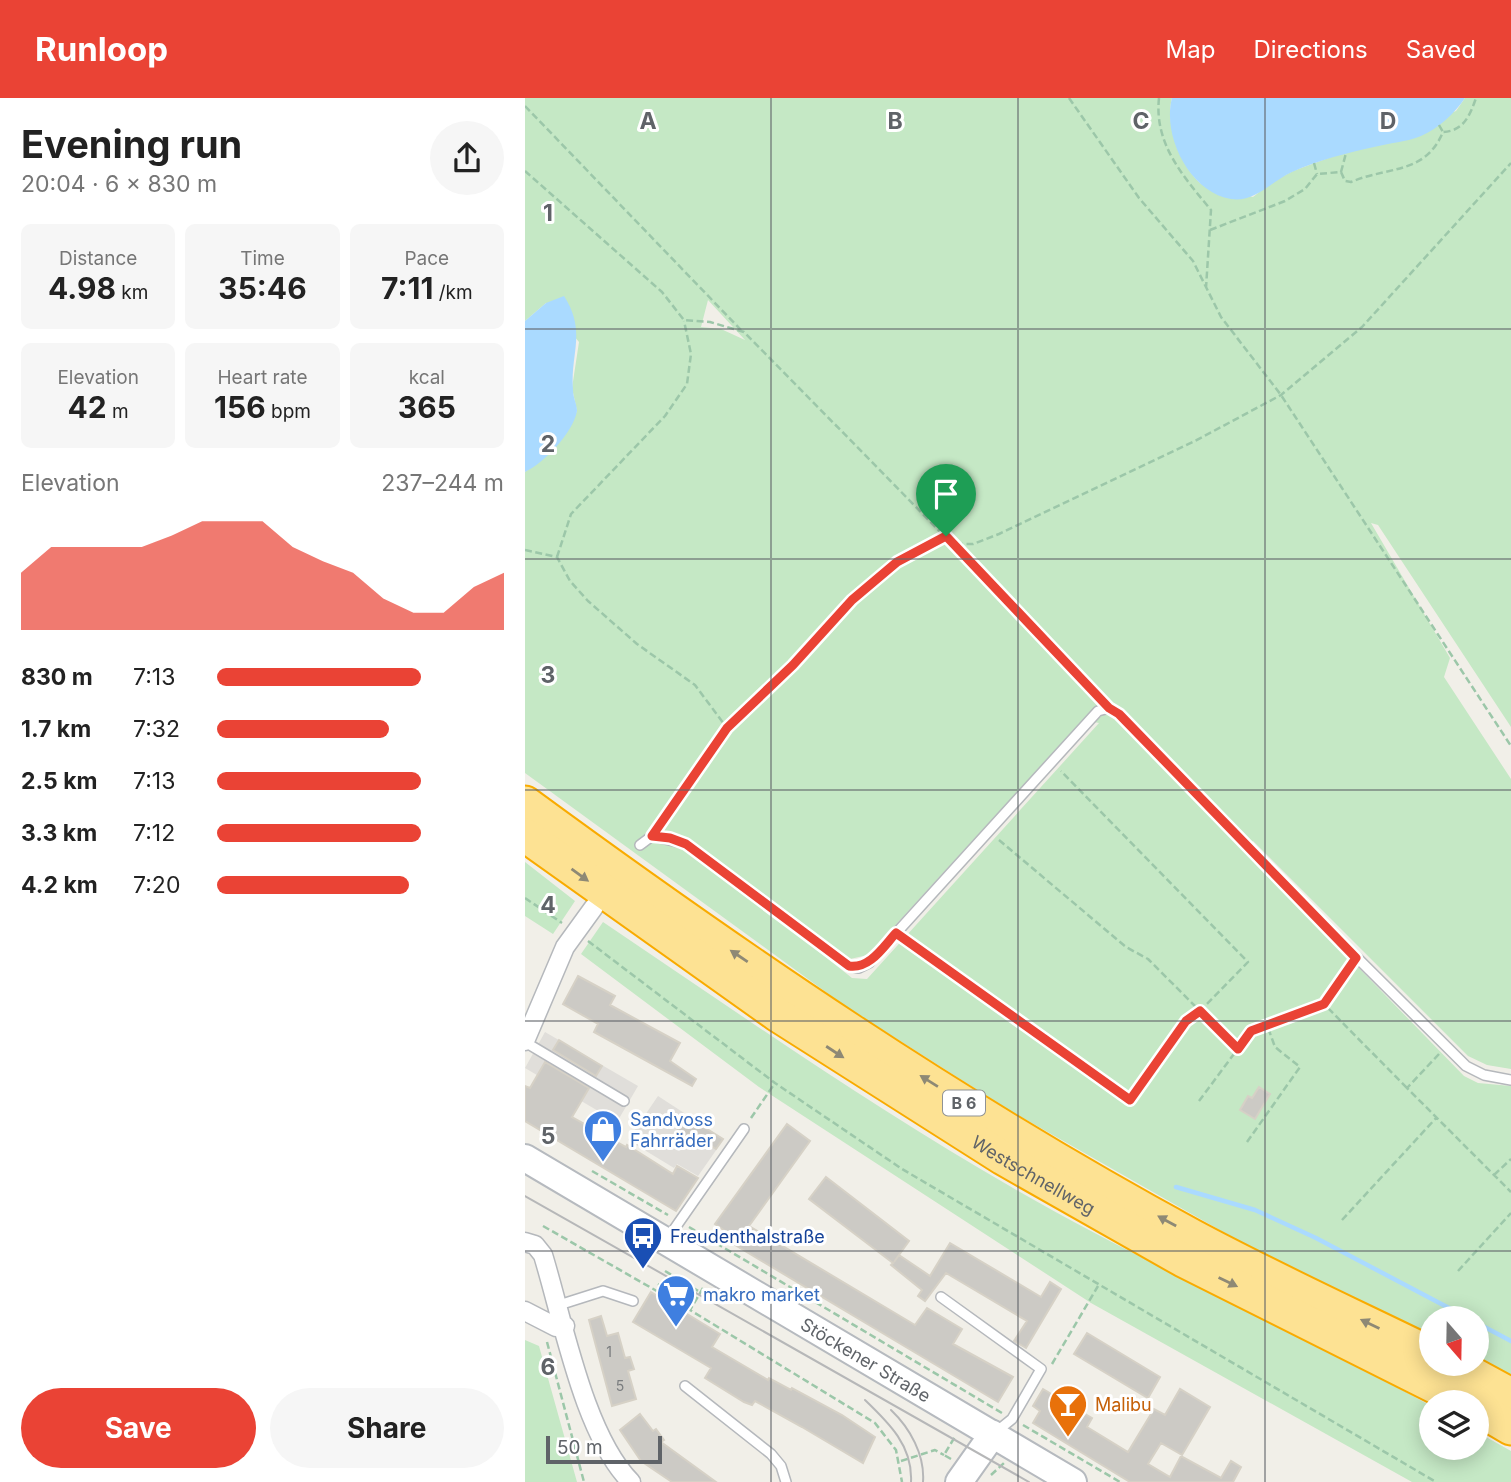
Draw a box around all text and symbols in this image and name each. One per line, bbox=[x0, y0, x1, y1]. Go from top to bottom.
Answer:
text: Runloop bbox=[35, 29, 168, 69]
text: Map bbox=[1166, 35, 1215, 64]
text: Directions bbox=[1253, 35, 1368, 64]
text: Saved bbox=[1406, 35, 1476, 64]
text: A bbox=[639, 107, 657, 135]
text: B bbox=[887, 107, 903, 135]
text: C bbox=[1132, 107, 1150, 135]
text: D bbox=[1380, 107, 1396, 135]
text: Evening run bbox=[21, 121, 242, 167]
button: share bbox=[430, 121, 504, 195]
text: 20:04 · 6 × 830 m bbox=[21, 170, 217, 198]
text: 1 bbox=[543, 199, 553, 227]
text: Distance bbox=[59, 247, 137, 270]
text: Time bbox=[240, 247, 285, 270]
text: Pace bbox=[404, 247, 449, 270]
text: 4.98 bbox=[48, 270, 116, 306]
text: 35:46 bbox=[218, 270, 307, 306]
text: 7:11 bbox=[381, 270, 433, 306]
text: km bbox=[116, 281, 148, 304]
text: /km bbox=[433, 281, 473, 304]
text: Elevation bbox=[57, 366, 139, 389]
text: Heart rate bbox=[217, 366, 307, 389]
text: kcal bbox=[409, 366, 445, 389]
text: 42 bbox=[68, 389, 107, 425]
text: 156 bbox=[214, 389, 266, 425]
text: 365 bbox=[398, 389, 456, 425]
text: m bbox=[107, 400, 129, 423]
text: bpm bbox=[266, 400, 311, 423]
text: 2 bbox=[541, 430, 555, 458]
pin bbox=[916, 464, 976, 536]
text: Elevation bbox=[21, 469, 120, 497]
text: 237–244 m bbox=[381, 469, 504, 497]
icon: arrive bbox=[927, 475, 965, 513]
text: 3 bbox=[541, 661, 555, 689]
text: 830 m bbox=[21, 663, 93, 691]
text: 7:13 bbox=[133, 663, 175, 691]
text: 1.7 km bbox=[21, 715, 91, 743]
text: 7:32 bbox=[133, 715, 180, 743]
text: 2.5 km bbox=[21, 767, 98, 795]
text: 7:13 bbox=[133, 767, 175, 795]
text: 3.3 km bbox=[21, 819, 97, 847]
text: 7:12 bbox=[133, 819, 175, 847]
one-way arrow bbox=[571, 868, 589, 882]
text: 4.2 km bbox=[21, 871, 98, 899]
text: 7:20 bbox=[133, 871, 180, 899]
text: 4 bbox=[540, 891, 556, 919]
one-way arrow bbox=[729, 949, 749, 962]
one-way arrow bbox=[825, 1046, 845, 1059]
one-way arrow bbox=[919, 1074, 939, 1087]
road number: B 6 bbox=[943, 1091, 985, 1116]
shop icon: Sandvoss Fahrräder bbox=[582, 1108, 624, 1163]
place label: Sandvoss Fahrräder bbox=[630, 1109, 713, 1151]
text: 5 bbox=[541, 1122, 555, 1150]
street label: Westschnellweg bbox=[968, 1131, 1099, 1219]
bus stop icon: Freudenthalstraße bbox=[622, 1215, 664, 1270]
one-way arrow bbox=[1157, 1215, 1177, 1227]
place label: Freudenthalstraße bbox=[670, 1226, 825, 1247]
supermarket icon: makro market bbox=[655, 1273, 697, 1328]
one-way arrow bbox=[1218, 1276, 1238, 1287]
place label: makro market bbox=[703, 1284, 820, 1305]
north arrow bbox=[1419, 1306, 1489, 1376]
map controls bbox=[1419, 1306, 1489, 1460]
street label: Stöckener Straße bbox=[797, 1313, 935, 1406]
one-way arrow bbox=[1360, 1318, 1380, 1330]
house number: 1 bbox=[606, 1343, 612, 1360]
text: 6 bbox=[541, 1353, 555, 1381]
house number: 5 bbox=[616, 1377, 624, 1394]
bar icon: Malibu bbox=[1047, 1383, 1089, 1438]
button: Save bbox=[21, 1388, 256, 1468]
button: Share bbox=[270, 1388, 504, 1468]
button: layers bbox=[1419, 1390, 1489, 1460]
place label: Malibu bbox=[1095, 1394, 1152, 1415]
scale bar bbox=[546, 1433, 661, 1465]
text: 50 m bbox=[557, 1436, 603, 1459]

